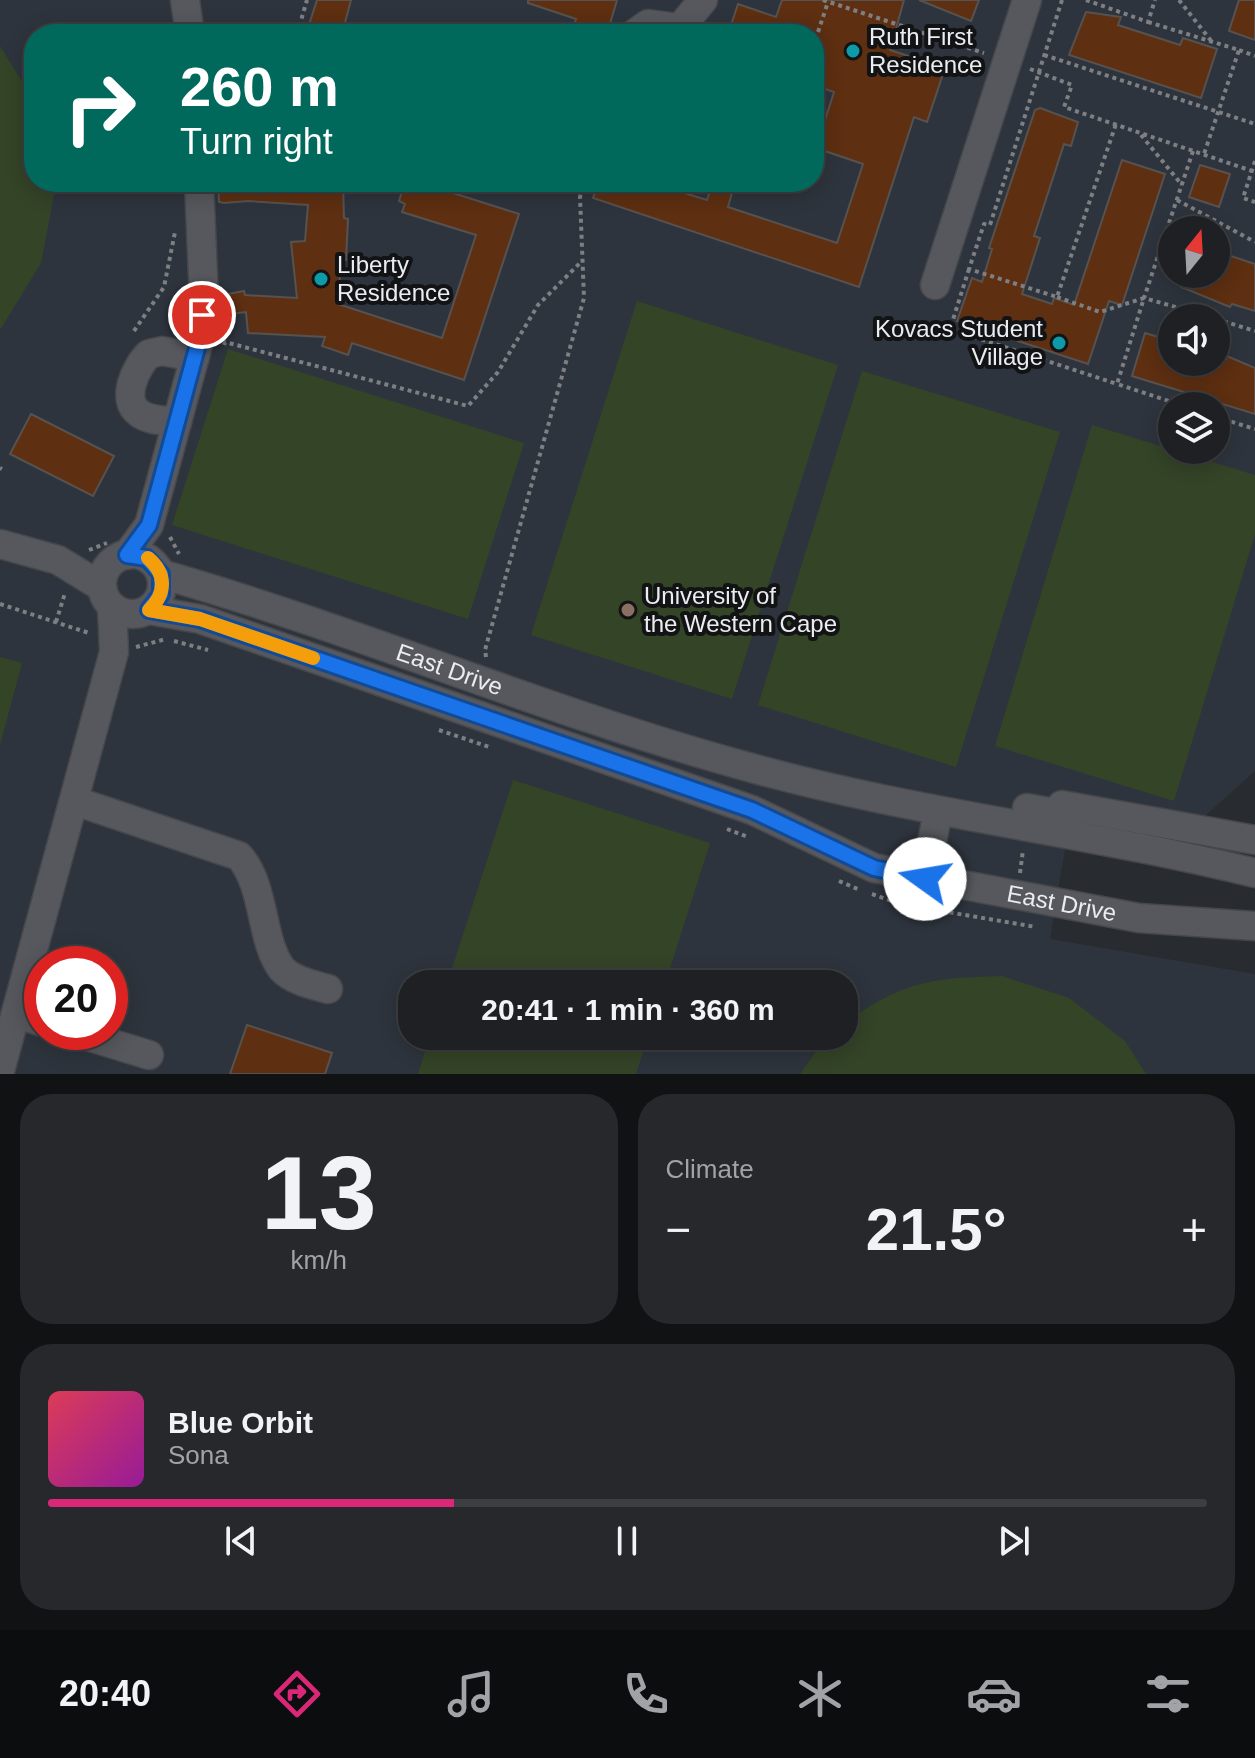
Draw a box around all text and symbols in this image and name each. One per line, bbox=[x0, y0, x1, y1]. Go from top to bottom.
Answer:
place label: Ruth First Residence bbox=[869, 23, 982, 78]
marker: Ruth First Residence bbox=[844, 42, 862, 60]
text: 260 m bbox=[180, 55, 339, 118]
icon: right bbox=[48, 56, 152, 160]
text: Turn right bbox=[180, 121, 333, 162]
north arrow bbox=[1158, 216, 1230, 288]
map controls bbox=[1158, 216, 1230, 464]
place label: Liberty Residence bbox=[337, 251, 450, 306]
marker: Liberty Residence bbox=[312, 270, 330, 288]
pin bbox=[168, 281, 236, 349]
icon: arrive bbox=[180, 293, 224, 337]
button: sound bbox=[1158, 304, 1230, 376]
place label: Kovacs Student Village bbox=[875, 315, 1043, 370]
marker: Kovacs Student Village bbox=[1050, 334, 1068, 352]
button: layers bbox=[1158, 392, 1230, 464]
place label: University of the Western Cape bbox=[644, 582, 837, 637]
marker: University of the Western Cape bbox=[619, 601, 637, 619]
street label: East Drive bbox=[393, 638, 506, 700]
position arrow bbox=[883, 837, 967, 921]
street label: East Drive bbox=[1005, 879, 1119, 926]
speed limit sign: 20 bbox=[24, 946, 128, 1050]
text: 20:41 · 1 min · 360 m bbox=[481, 993, 775, 1026]
text: 13 bbox=[261, 1135, 377, 1251]
text: Climate bbox=[666, 1154, 754, 1184]
text: 21.5° bbox=[866, 1196, 1007, 1263]
text: − bbox=[666, 1205, 691, 1254]
text: + bbox=[1181, 1205, 1207, 1254]
text: km/h bbox=[291, 1245, 347, 1275]
text: Blue Orbit bbox=[168, 1406, 313, 1439]
text: Sona bbox=[168, 1440, 229, 1470]
icon: previous bbox=[219, 1519, 263, 1563]
icon: pause bbox=[605, 1519, 649, 1563]
icon: next bbox=[992, 1519, 1036, 1563]
icon: directions bbox=[269, 1666, 325, 1722]
icon: music bbox=[443, 1666, 499, 1722]
icon: phone bbox=[618, 1666, 674, 1722]
icon: climate bbox=[792, 1666, 848, 1722]
icon: car bbox=[966, 1666, 1022, 1722]
icon: filters bbox=[1140, 1666, 1196, 1722]
text: 20:40 bbox=[59, 1673, 151, 1714]

